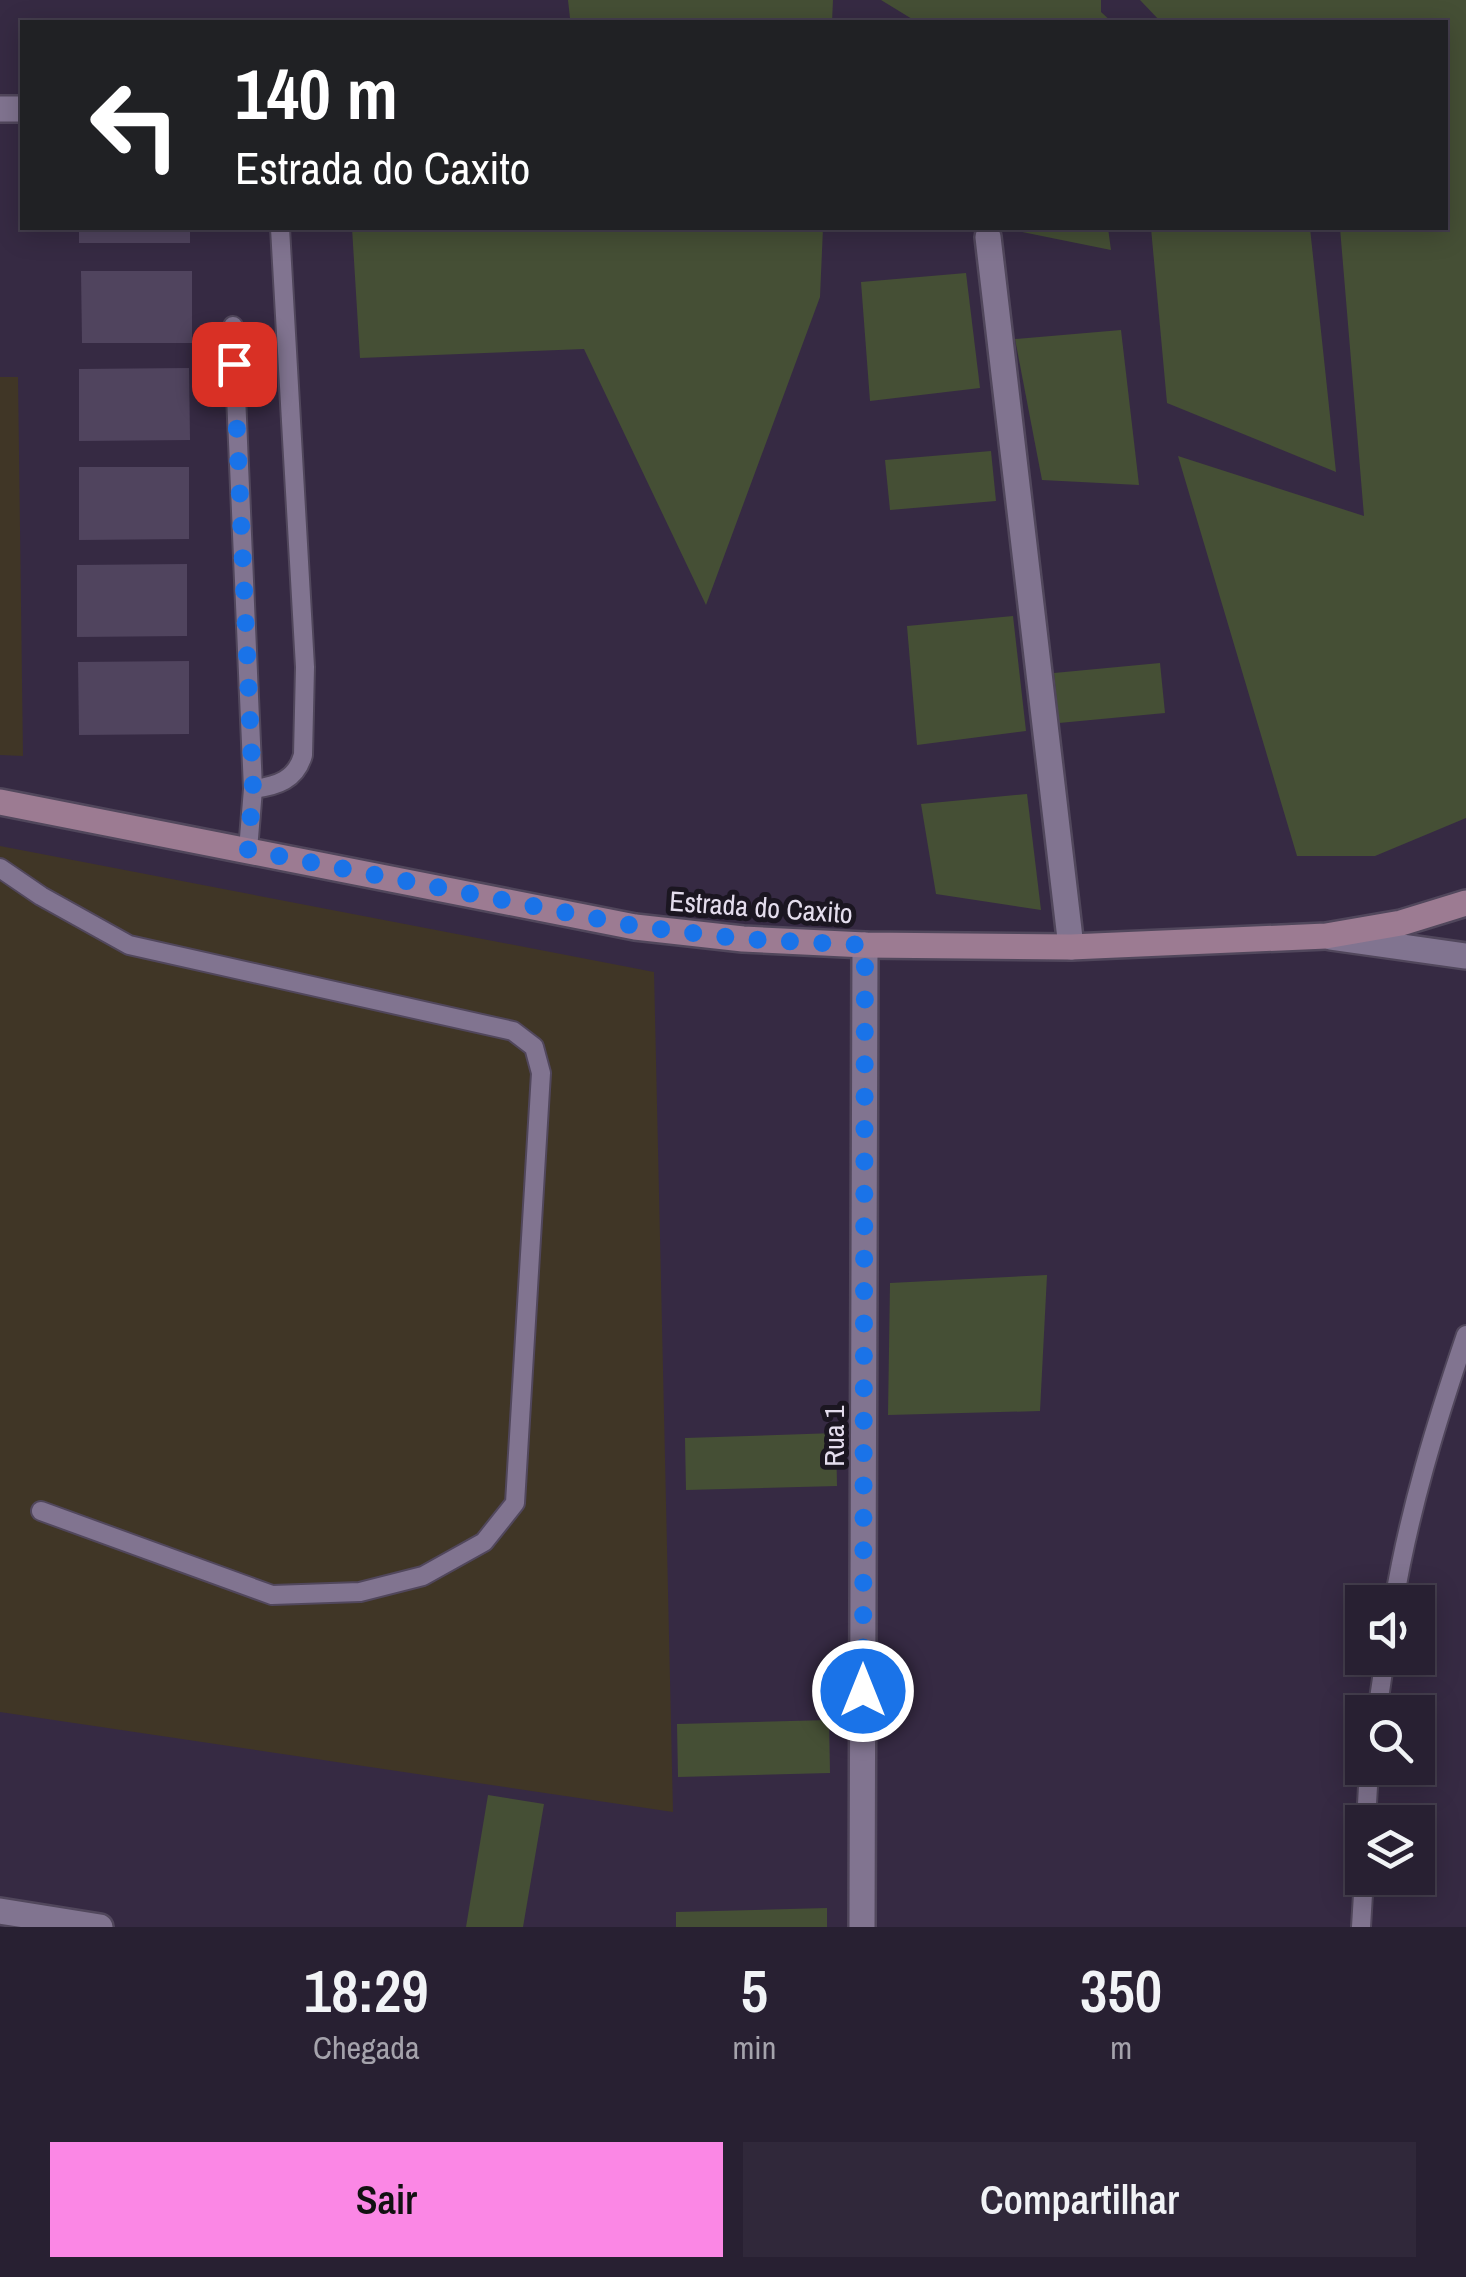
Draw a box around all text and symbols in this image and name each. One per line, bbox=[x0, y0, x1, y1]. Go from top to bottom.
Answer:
text: 140 m bbox=[235, 47, 398, 141]
icon: left bbox=[70, 60, 200, 190]
text: Estrada do Caxito bbox=[235, 137, 530, 198]
pin bbox=[192, 322, 277, 407]
icon: arrive bbox=[207, 337, 262, 392]
street label: Estrada do Caxito bbox=[668, 882, 854, 932]
street label: Rua 1 bbox=[815, 1405, 853, 1467]
map controls bbox=[1345, 1585, 1435, 1895]
button: sound bbox=[1345, 1585, 1435, 1675]
position arrow bbox=[811, 1639, 915, 1743]
button: search bbox=[1345, 1695, 1435, 1785]
button: layers bbox=[1345, 1805, 1435, 1895]
text: 18:29 bbox=[304, 1950, 429, 2031]
text: 5 bbox=[741, 1950, 768, 2031]
text: 350 bbox=[1080, 1950, 1162, 2031]
text: Chegada bbox=[313, 2026, 420, 2069]
text: min bbox=[733, 2026, 776, 2069]
text: m bbox=[1110, 2026, 1132, 2069]
button: Sair bbox=[50, 2142, 723, 2257]
button: Compartilhar bbox=[743, 2142, 1416, 2257]

